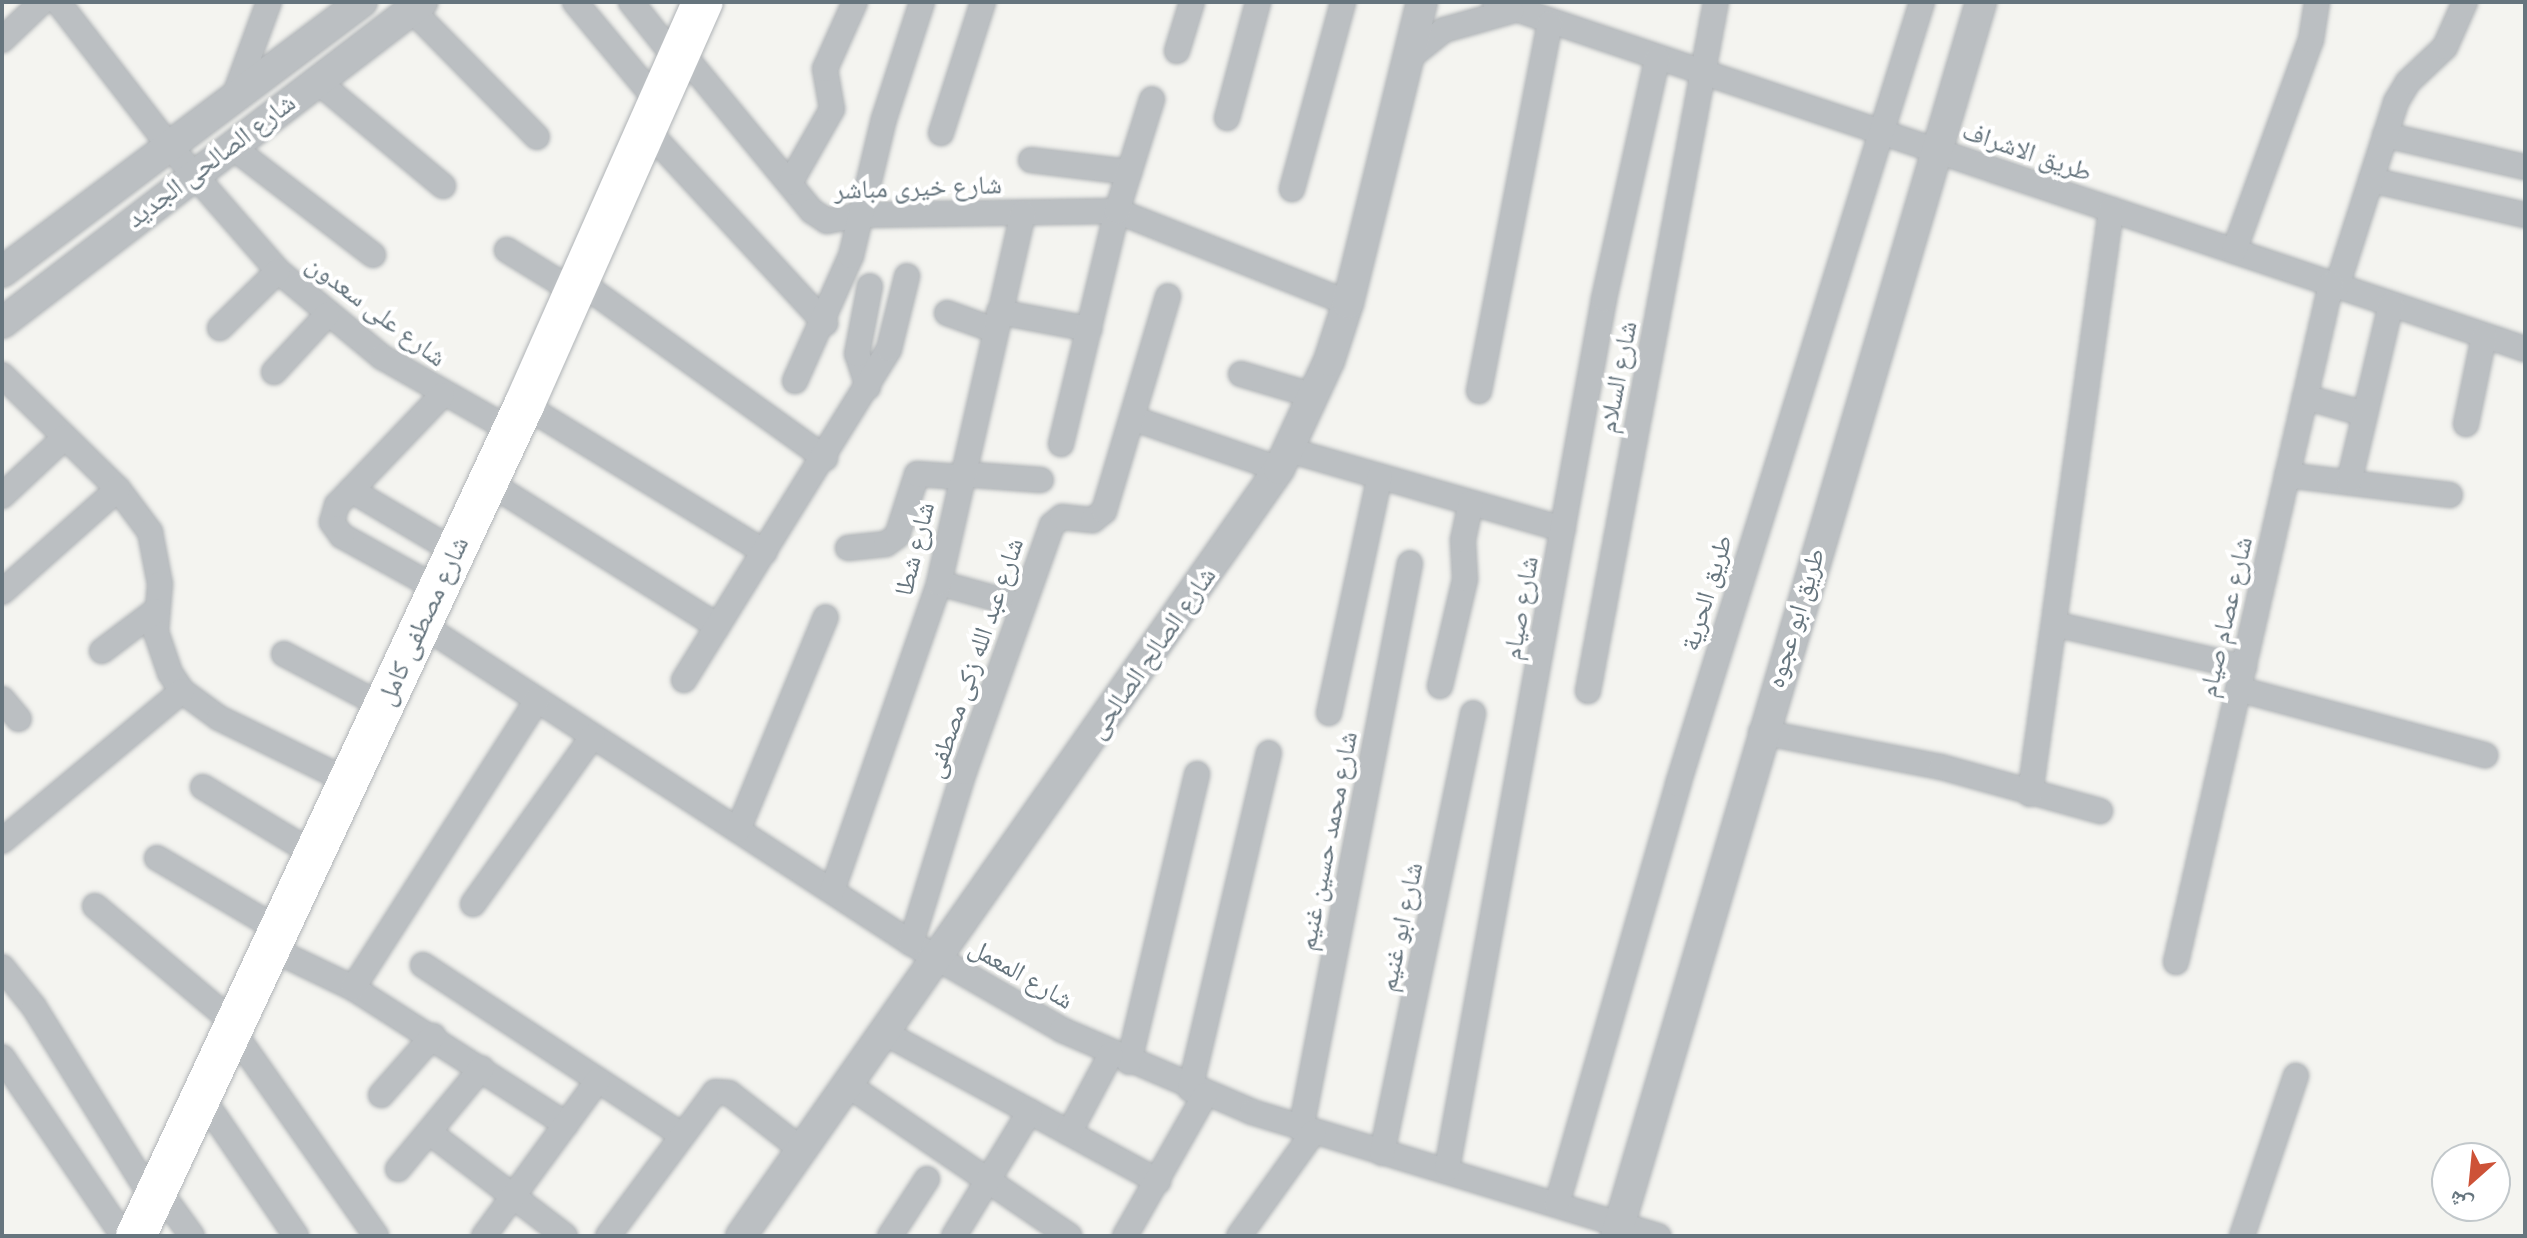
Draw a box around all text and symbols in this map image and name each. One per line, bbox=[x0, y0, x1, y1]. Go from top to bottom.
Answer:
street label: شارع الصالحى الجديد bbox=[120, 87, 302, 235]
street label: طريق الاشراف bbox=[1958, 115, 2096, 189]
street label: شارع خيرى مباشر bbox=[834, 169, 1002, 207]
street label: شارع على سعدون bbox=[300, 248, 452, 374]
street label: شارع السلام bbox=[1592, 319, 1644, 435]
street label: شارع شطا bbox=[888, 499, 942, 599]
street label: طريق الحرية bbox=[1675, 531, 1739, 655]
street label: شارع مصطفى كامل bbox=[370, 532, 476, 710]
street label: شارع عبد الله زكى مصطفى bbox=[919, 534, 1031, 782]
street label: شارع عصام صيام bbox=[2192, 534, 2260, 700]
street label: طريق ابو عجوه bbox=[1760, 544, 1832, 692]
street label: شارع صيام bbox=[1497, 554, 1545, 662]
street label: شارع الصالح الصالحى bbox=[1081, 561, 1223, 745]
street label: شارع محمد حسين غنيم bbox=[1291, 729, 1365, 953]
street label: شارع ابو غنيم bbox=[1372, 860, 1430, 994]
street label: شارع المعمل bbox=[963, 932, 1079, 1016]
north arrow bbox=[2431, 1142, 2511, 1222]
text: ش bbox=[2445, 1185, 2477, 1218]

